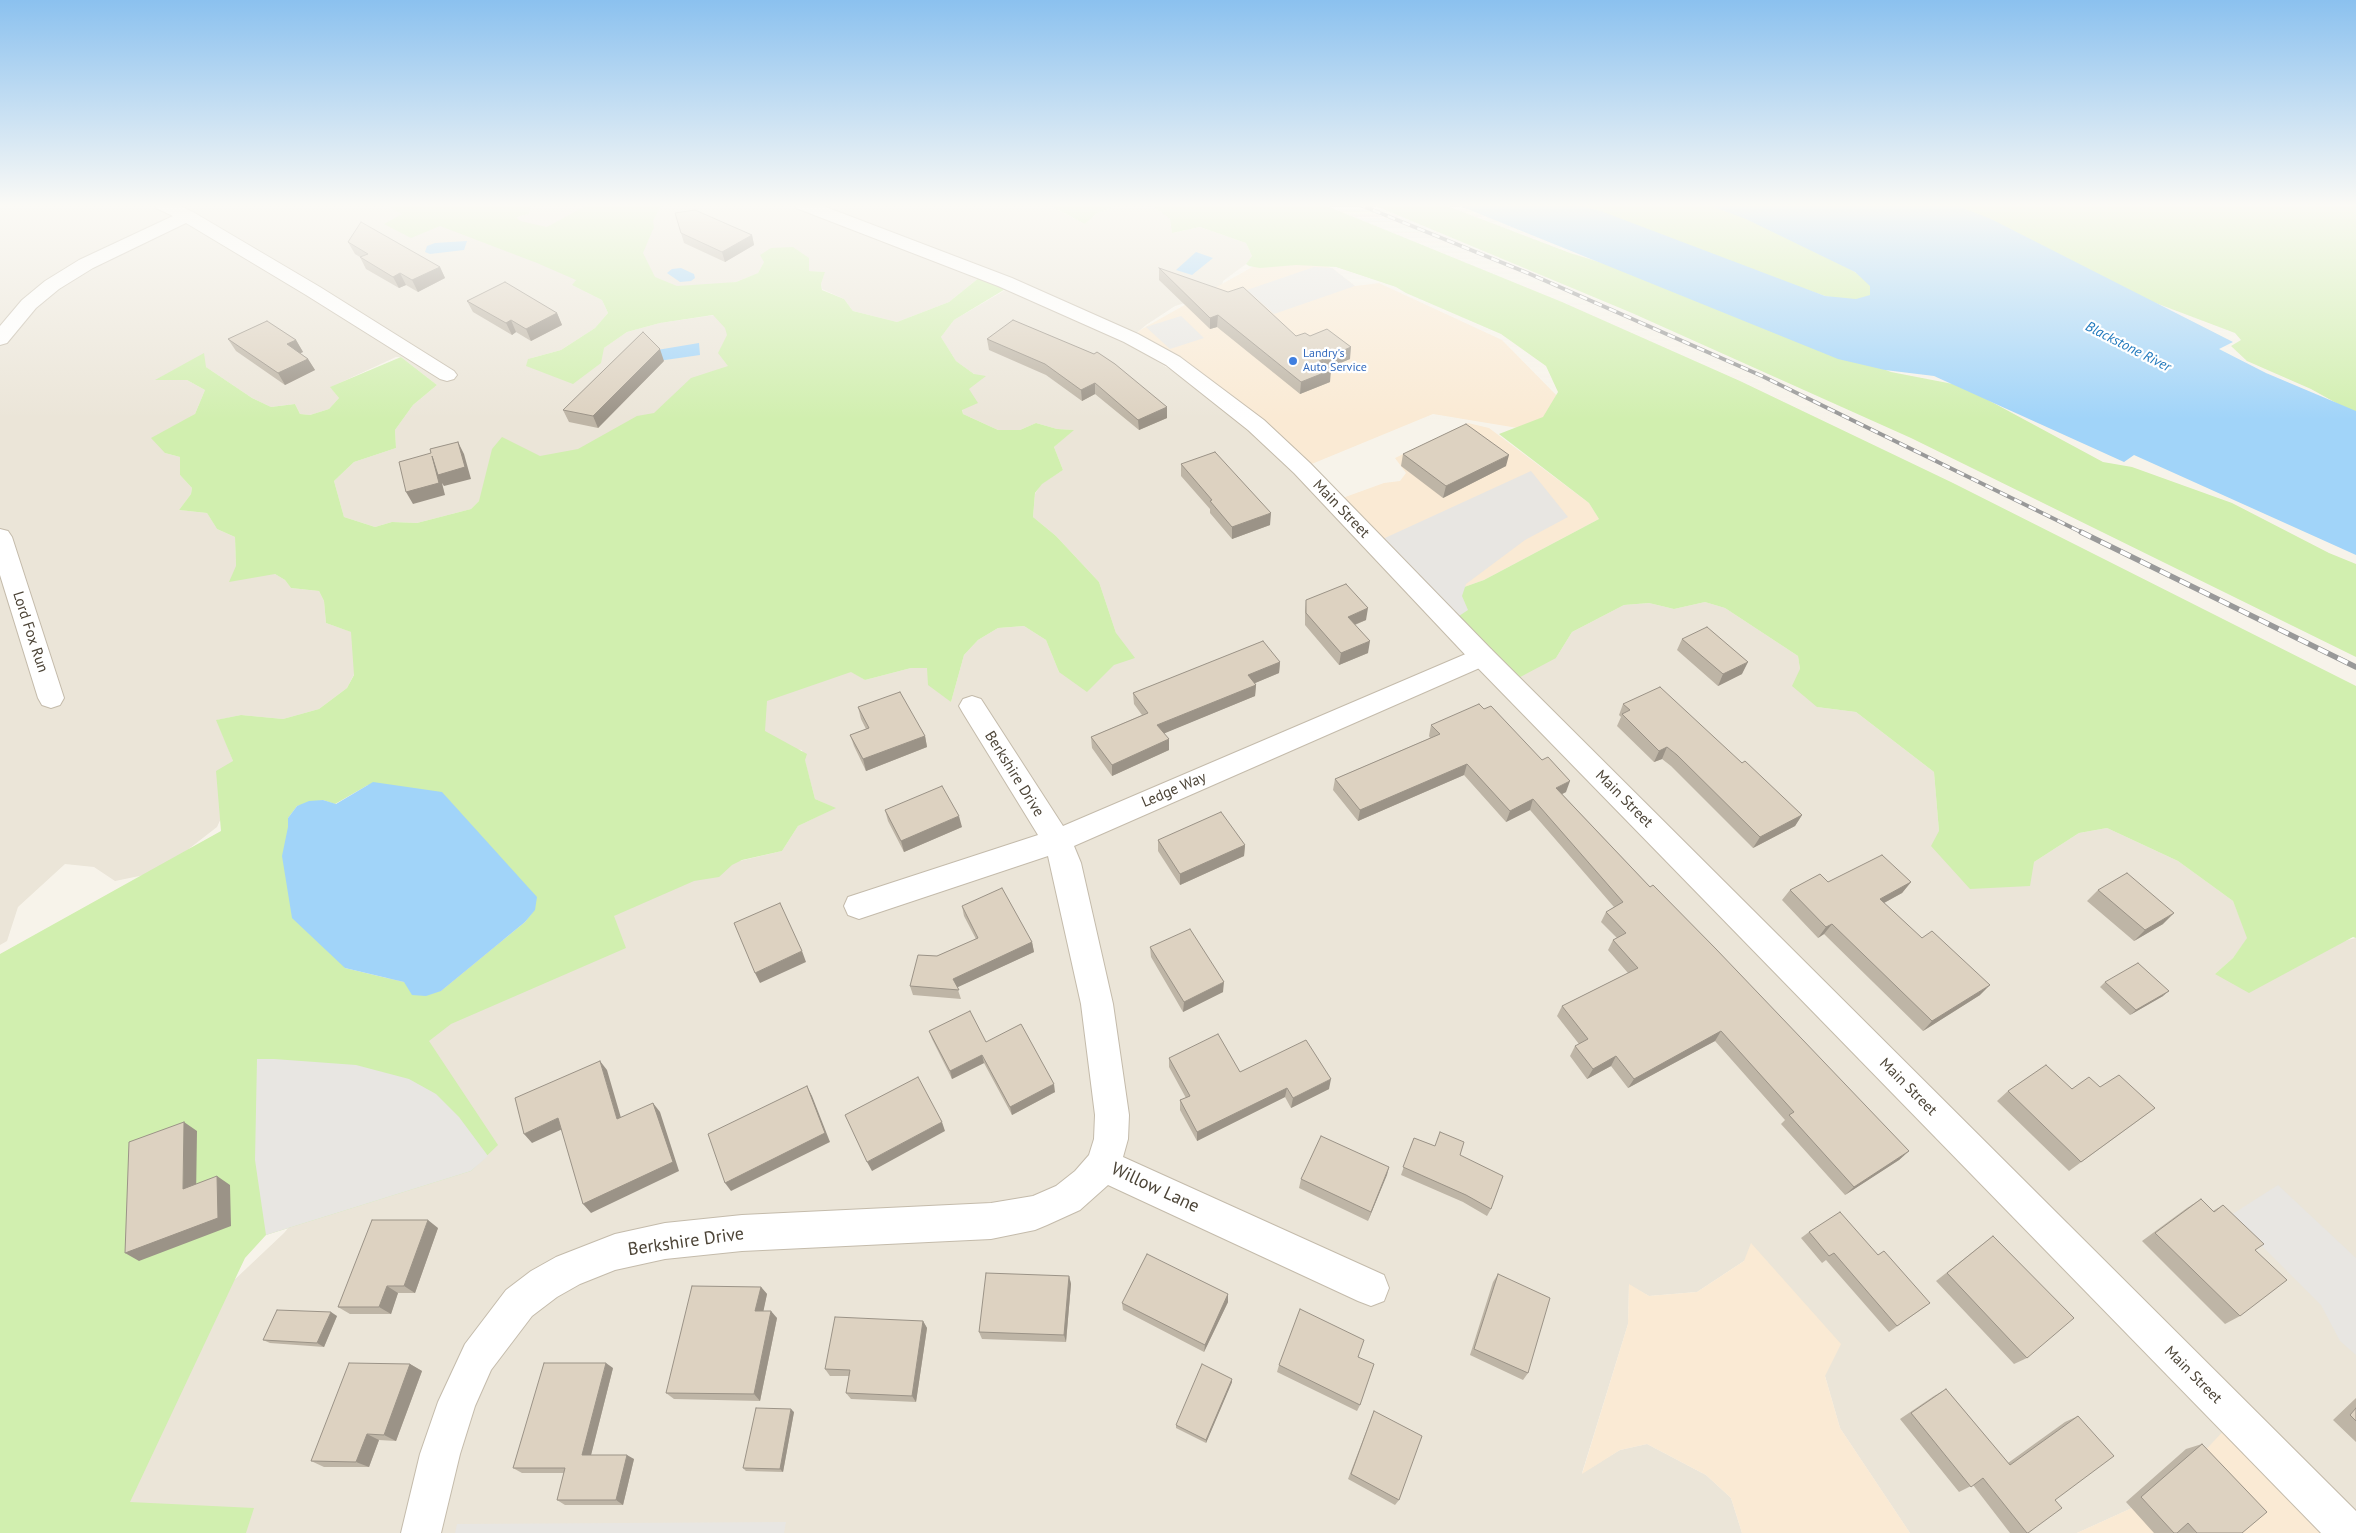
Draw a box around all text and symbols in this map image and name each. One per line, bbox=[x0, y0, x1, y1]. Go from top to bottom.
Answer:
water label: Blackstone River bbox=[2083, 318, 2173, 376]
place label: Landry's Auto Service bbox=[1303, 347, 1367, 375]
marker: Landry's Auto Service bbox=[1287, 355, 1299, 367]
street label: Main Street bbox=[1309, 476, 1373, 542]
street label: Lord Fox Run bbox=[8, 589, 52, 675]
street label: Berkshire Drive bbox=[981, 728, 1047, 820]
street label: Main Street bbox=[1592, 767, 1656, 831]
street label: Ledge Way bbox=[1139, 768, 1209, 812]
street label: Main Street bbox=[1876, 1055, 1940, 1119]
street label: Willow Lane bbox=[1108, 1158, 1202, 1218]
street label: Berkshire Drive bbox=[627, 1223, 745, 1261]
street label: Main Street bbox=[2161, 1343, 2225, 1407]

